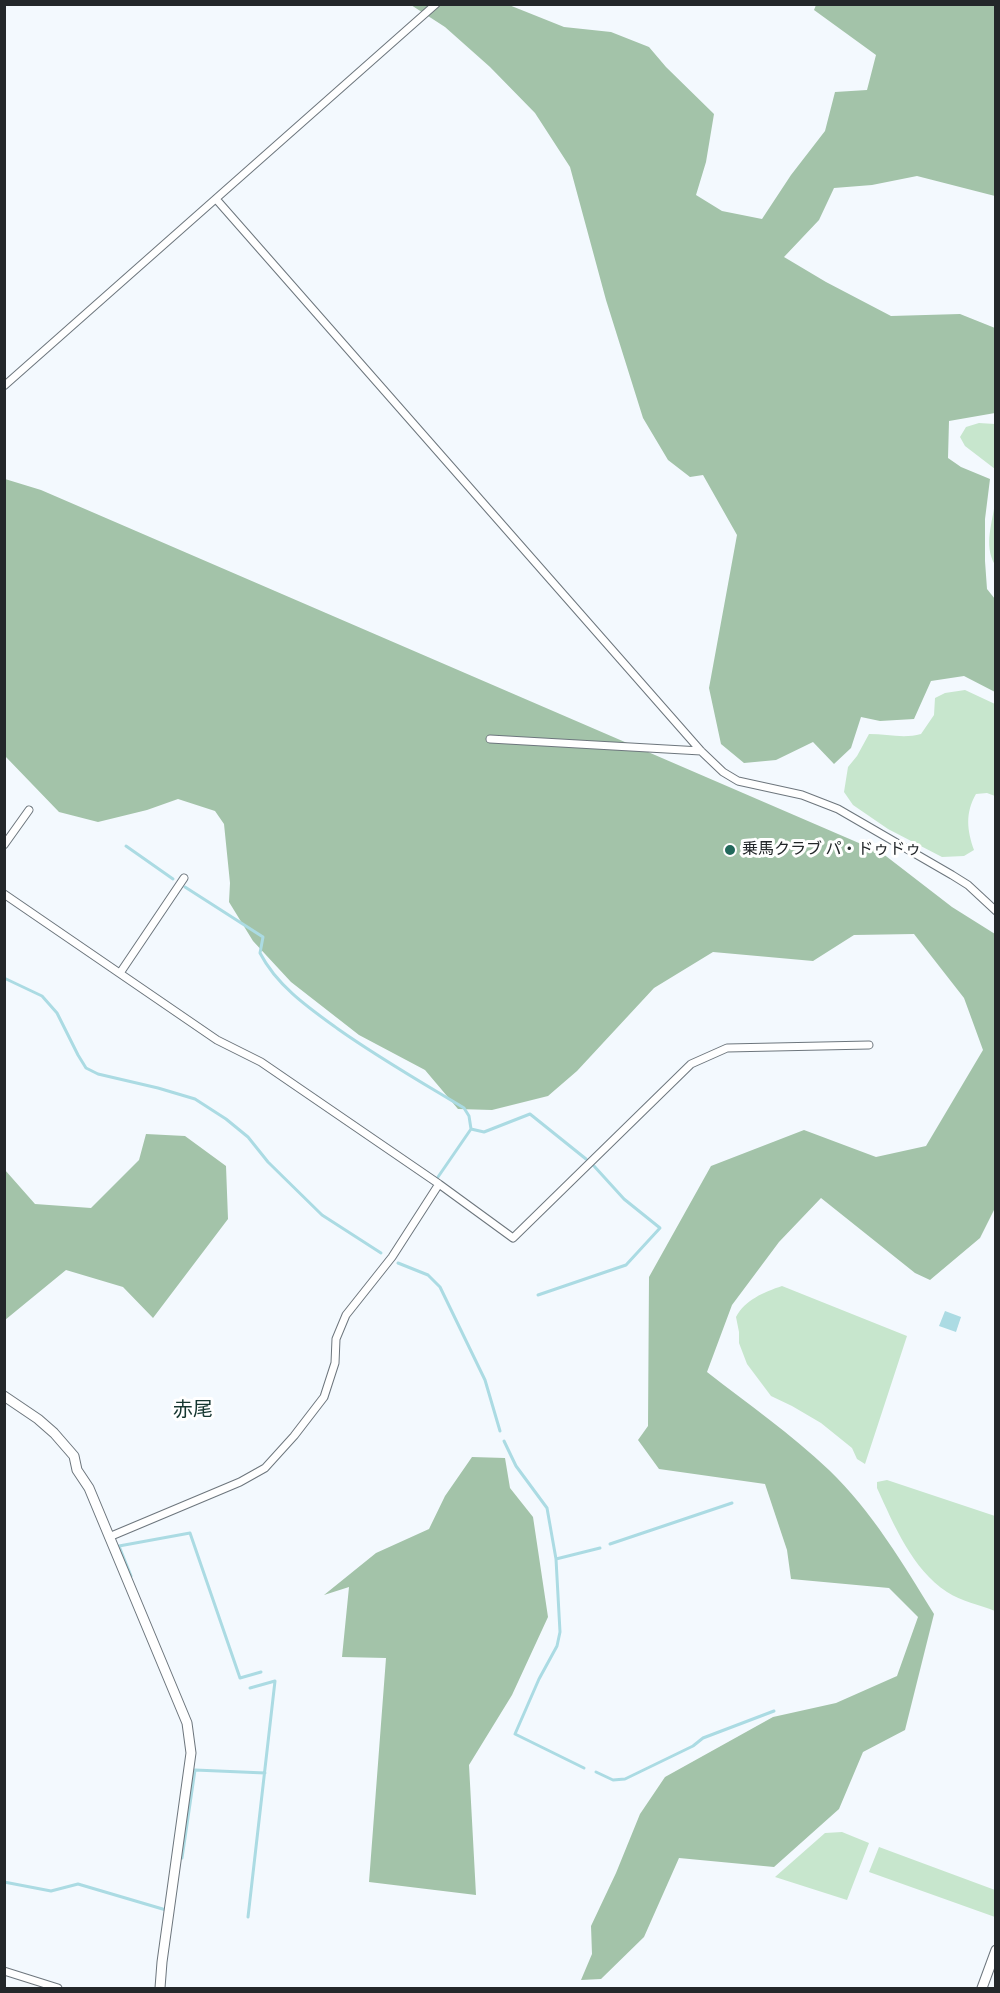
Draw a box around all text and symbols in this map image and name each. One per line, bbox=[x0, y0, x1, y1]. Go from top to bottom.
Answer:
place label: 乗馬クラブ パ・ドゥドゥ bbox=[742, 840, 921, 860]
marker: 乗馬クラブ パ・ドゥドゥ bbox=[723, 843, 737, 857]
district label: 赤尾 bbox=[173, 1398, 213, 1422]

